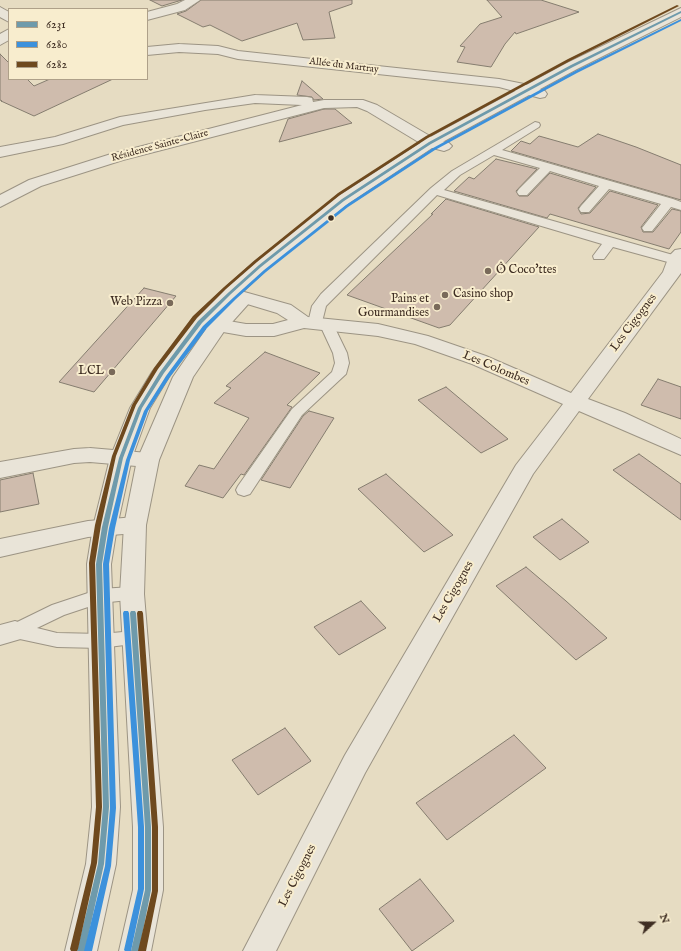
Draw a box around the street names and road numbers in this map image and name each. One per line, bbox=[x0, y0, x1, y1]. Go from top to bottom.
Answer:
street label: Allée du Martray bbox=[309, 56, 379, 76]
street label: Résidence Sainte-Claire bbox=[110, 127, 210, 165]
street label: Les Cigognes bbox=[608, 291, 660, 355]
street label: Les Colombes bbox=[460, 348, 532, 390]
street label: Les Cigognes bbox=[431, 559, 477, 625]
street label: Les Cigognes bbox=[276, 842, 320, 910]

